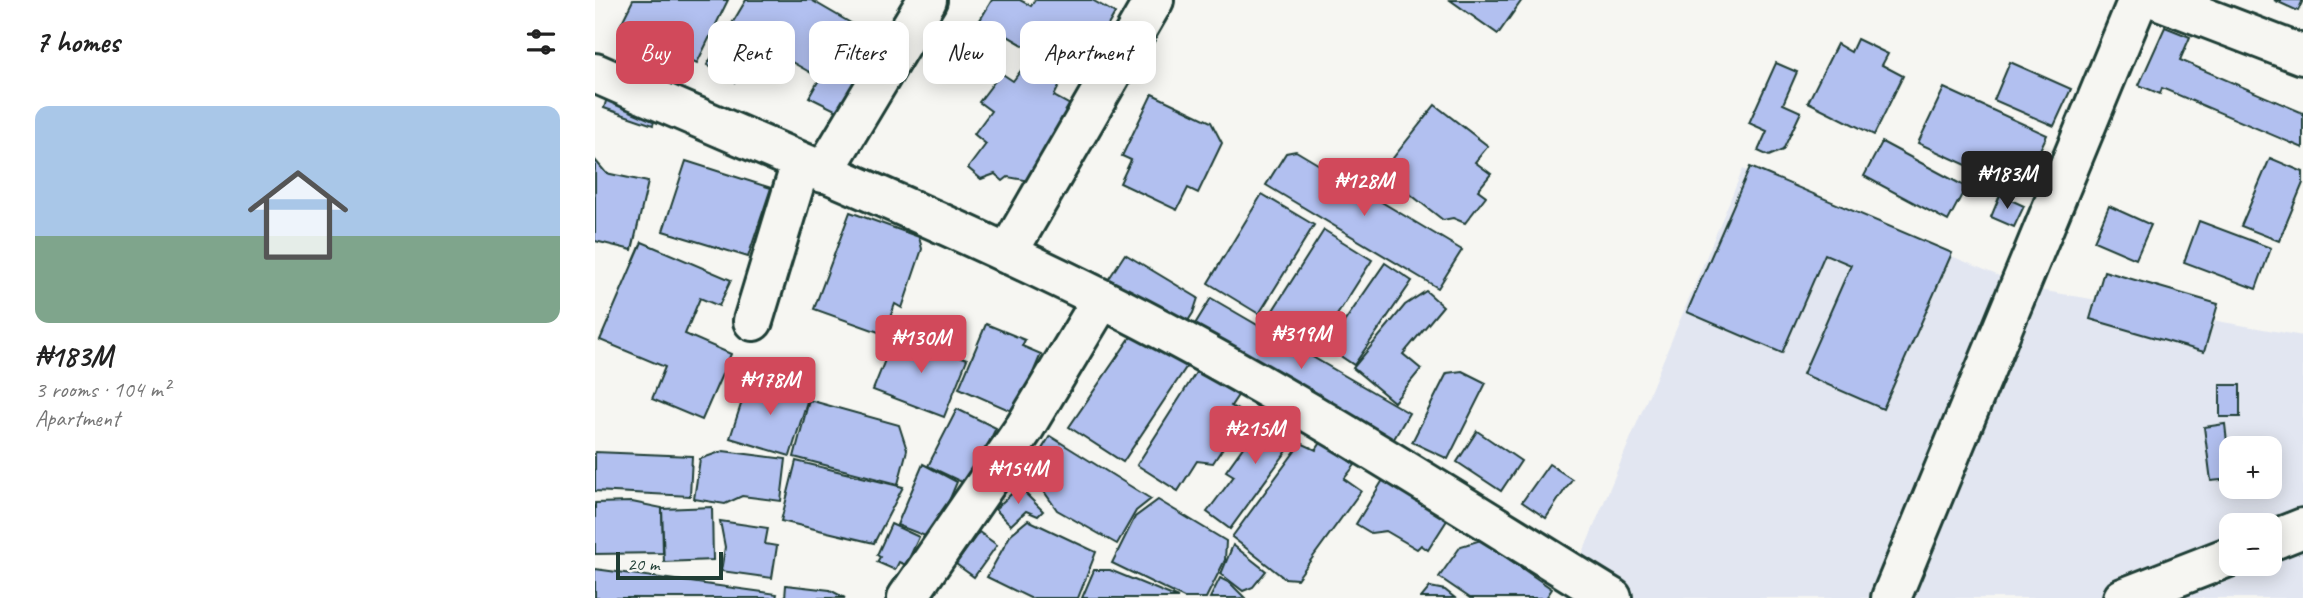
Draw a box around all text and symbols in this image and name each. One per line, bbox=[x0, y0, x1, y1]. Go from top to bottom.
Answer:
chip: Buy bbox=[616, 21, 694, 84]
chip: Rent bbox=[708, 21, 795, 84]
chip: Filters bbox=[809, 21, 909, 84]
chip: New bbox=[923, 21, 1006, 84]
chip: Apartment bbox=[1020, 21, 1156, 84]
text: 7 homes bbox=[35, 23, 120, 61]
icon: filters bbox=[522, 23, 560, 61]
icon: home bbox=[235, 152, 361, 278]
pin: ₦183M bbox=[1958, 152, 2056, 211]
pin: ₦128M bbox=[1315, 158, 1413, 218]
text: ₦183M bbox=[1977, 159, 2037, 188]
text: ₦128M bbox=[1334, 166, 1394, 195]
pin: ₦319M bbox=[1252, 312, 1350, 371]
pin: ₦130M bbox=[872, 316, 970, 375]
text: ₦319M bbox=[1272, 319, 1330, 348]
text: ₦130M bbox=[891, 323, 951, 352]
text: ₦183M bbox=[35, 337, 112, 375]
pin: ₦178M bbox=[721, 358, 819, 417]
text: ₦178M bbox=[740, 365, 800, 394]
text: 3 rooms · 104 m² bbox=[35, 375, 170, 404]
text: Apartment bbox=[35, 404, 120, 433]
pin: ₦215M bbox=[1206, 406, 1304, 466]
text: ₦215M bbox=[1226, 414, 1284, 443]
map controls bbox=[2219, 436, 2282, 576]
button: + bbox=[2219, 436, 2282, 499]
pin: ₦154M bbox=[969, 447, 1067, 506]
text: ₦154M bbox=[989, 454, 1047, 483]
button: − bbox=[2219, 513, 2282, 576]
scale bar bbox=[616, 549, 723, 581]
text: 20 m bbox=[627, 552, 659, 576]

